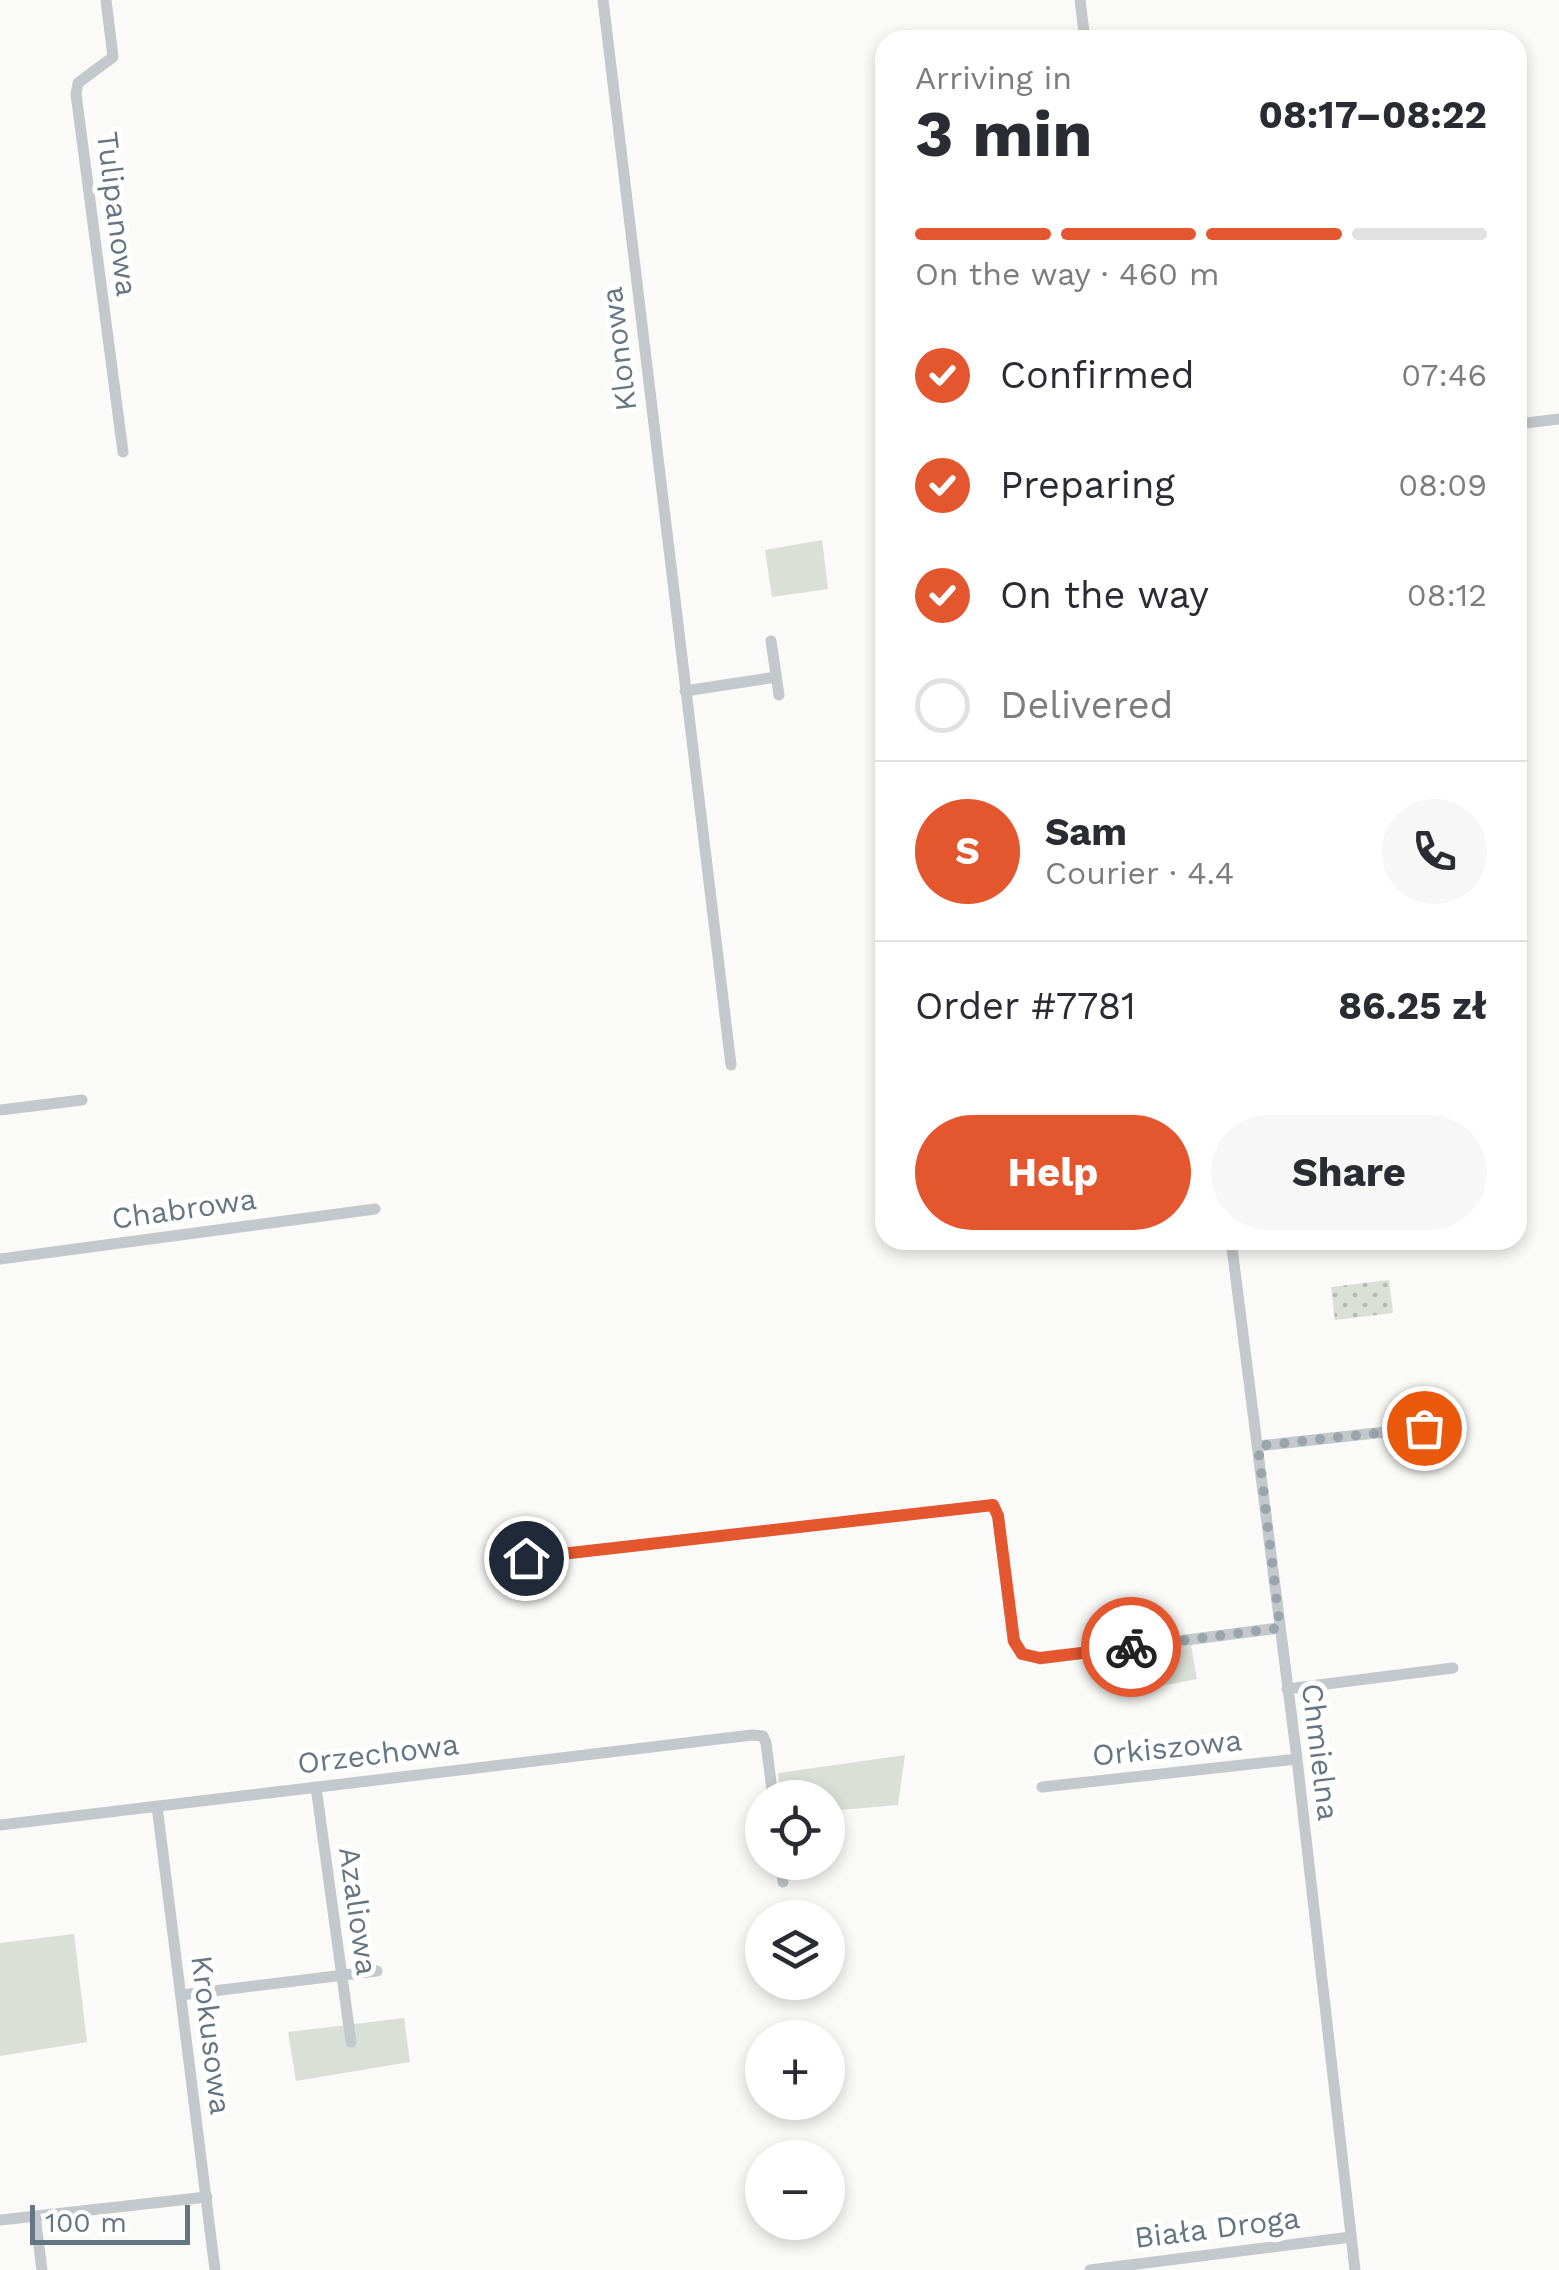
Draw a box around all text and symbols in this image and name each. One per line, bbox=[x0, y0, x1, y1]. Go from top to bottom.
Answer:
text: Arriving in bbox=[915, 59, 1072, 97]
text: 08:17–08:22 bbox=[1259, 93, 1487, 137]
text: 3 min bbox=[915, 96, 1093, 172]
street label: Tulipanowa bbox=[90, 130, 145, 298]
text: On the way · 460 m bbox=[915, 255, 1219, 293]
street label: Klonowa bbox=[594, 285, 643, 413]
icon: check bbox=[915, 348, 970, 403]
text: Confirmed bbox=[1000, 353, 1195, 397]
text: 07:46 bbox=[1401, 356, 1487, 394]
icon: check bbox=[915, 458, 970, 513]
text: Preparing bbox=[1000, 463, 1175, 507]
text: 08:09 bbox=[1398, 466, 1487, 504]
icon: check bbox=[915, 568, 970, 623]
text: On the way bbox=[1000, 573, 1209, 617]
text: 08:12 bbox=[1407, 576, 1487, 614]
text: Delivered bbox=[1000, 683, 1173, 727]
button: phone bbox=[1382, 799, 1487, 904]
text: Sam bbox=[1045, 810, 1127, 854]
text: S bbox=[955, 829, 980, 873]
text: Courier · 4.4 bbox=[1045, 854, 1234, 892]
text: Order #7781 bbox=[915, 984, 1136, 1028]
text: 86.25 zł bbox=[1338, 984, 1487, 1028]
button: Help bbox=[915, 1115, 1191, 1230]
button: Share bbox=[1211, 1115, 1487, 1230]
street label: Chabrowa bbox=[109, 1181, 259, 1236]
pin bbox=[1382, 1386, 1467, 1471]
icon: bag bbox=[1397, 1401, 1452, 1456]
pin bbox=[484, 1516, 569, 1601]
icon: home bbox=[499, 1531, 554, 1586]
courier bbox=[1081, 1597, 1181, 1697]
icon: bike bbox=[1104, 1620, 1159, 1675]
street label: Chmielna bbox=[1295, 1681, 1346, 1822]
street label: Orkiszowa bbox=[1090, 1722, 1244, 1773]
street label: Orzechowa bbox=[295, 1726, 461, 1781]
map controls bbox=[745, 1780, 845, 2240]
button: locate bbox=[745, 1780, 845, 1880]
street label: Azaliowa bbox=[332, 1845, 385, 1977]
button: layers bbox=[745, 1900, 845, 2000]
street label: Krokusowa bbox=[184, 1953, 239, 2116]
button: + bbox=[745, 2020, 845, 2120]
button: − bbox=[745, 2140, 845, 2240]
scale bar bbox=[30, 2200, 190, 2244]
street label: Biała Droga bbox=[1132, 2200, 1302, 2255]
text: 100 m bbox=[45, 2206, 127, 2239]

